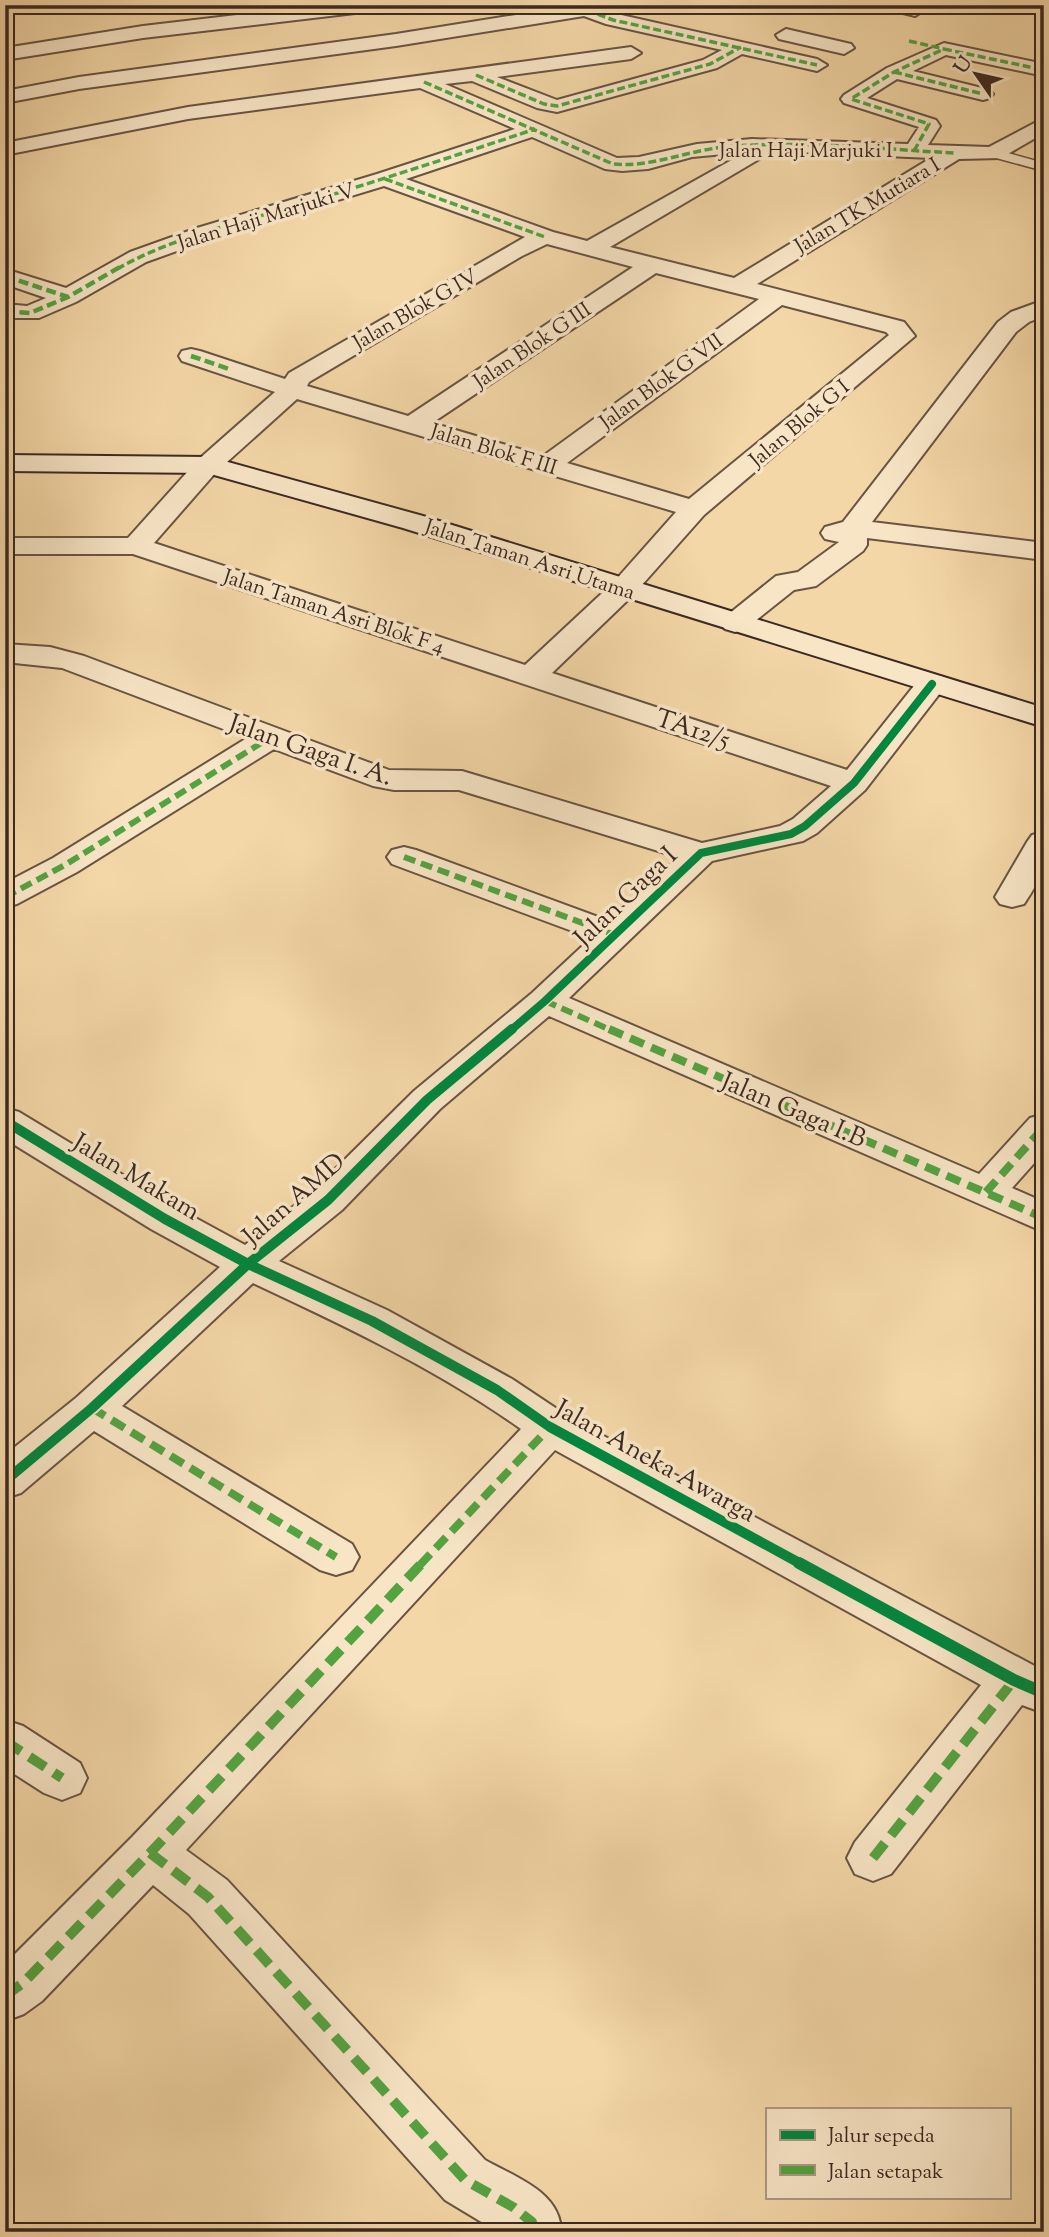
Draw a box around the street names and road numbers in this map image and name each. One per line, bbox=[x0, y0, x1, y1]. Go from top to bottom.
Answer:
street label: Jalan Haji Marjuki I bbox=[718, 137, 893, 167]
street label: Jalan TK Mutiara I bbox=[789, 151, 947, 263]
street label: Jalan Haji Marjuki V bbox=[173, 177, 359, 259]
street label: Jalan Blok G IV bbox=[347, 263, 484, 359]
street label: Jalan Blok G III bbox=[467, 296, 598, 398]
street label: Jalan Blok G VII bbox=[593, 327, 730, 438]
street label: Jalan Blok G I bbox=[743, 374, 857, 476]
street label: Jalan Blok F III bbox=[425, 417, 561, 484]
street label: Jalan Taman Asri Utama bbox=[419, 512, 639, 609]
street label: Jalan Taman Asri Blok F 4 bbox=[218, 563, 448, 663]
street label: TA12/5 bbox=[650, 701, 734, 760]
street label: Jalan Gaga I. A. bbox=[221, 705, 397, 797]
street label: Jalan Gaga I bbox=[565, 839, 687, 958]
street label: Jalan Gaga I.B bbox=[713, 1063, 871, 1158]
street label: Jalan Makam bbox=[63, 1124, 207, 1231]
street label: Jalan AMD bbox=[234, 1145, 354, 1256]
street label: Jalan Aneka Awarga bbox=[546, 1391, 762, 1533]

